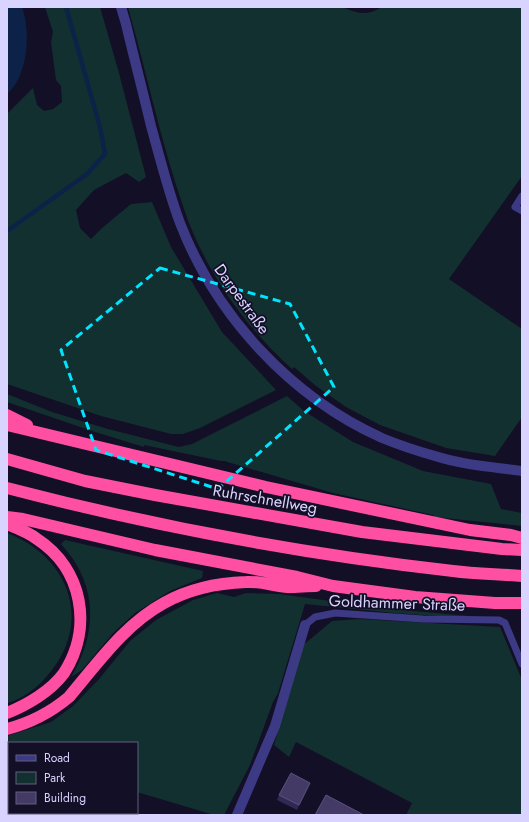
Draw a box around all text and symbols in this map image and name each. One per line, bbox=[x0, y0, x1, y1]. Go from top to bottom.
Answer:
street label: Darpestraße bbox=[209, 259, 275, 339]
street label: Ruhrschnellweg bbox=[211, 478, 319, 520]
street label: Goldhammer Straße bbox=[328, 589, 466, 617]
legend bbox=[8, 742, 138, 814]
text: Road bbox=[44, 749, 70, 767]
text: Park bbox=[44, 769, 66, 787]
text: Building bbox=[44, 789, 86, 807]

